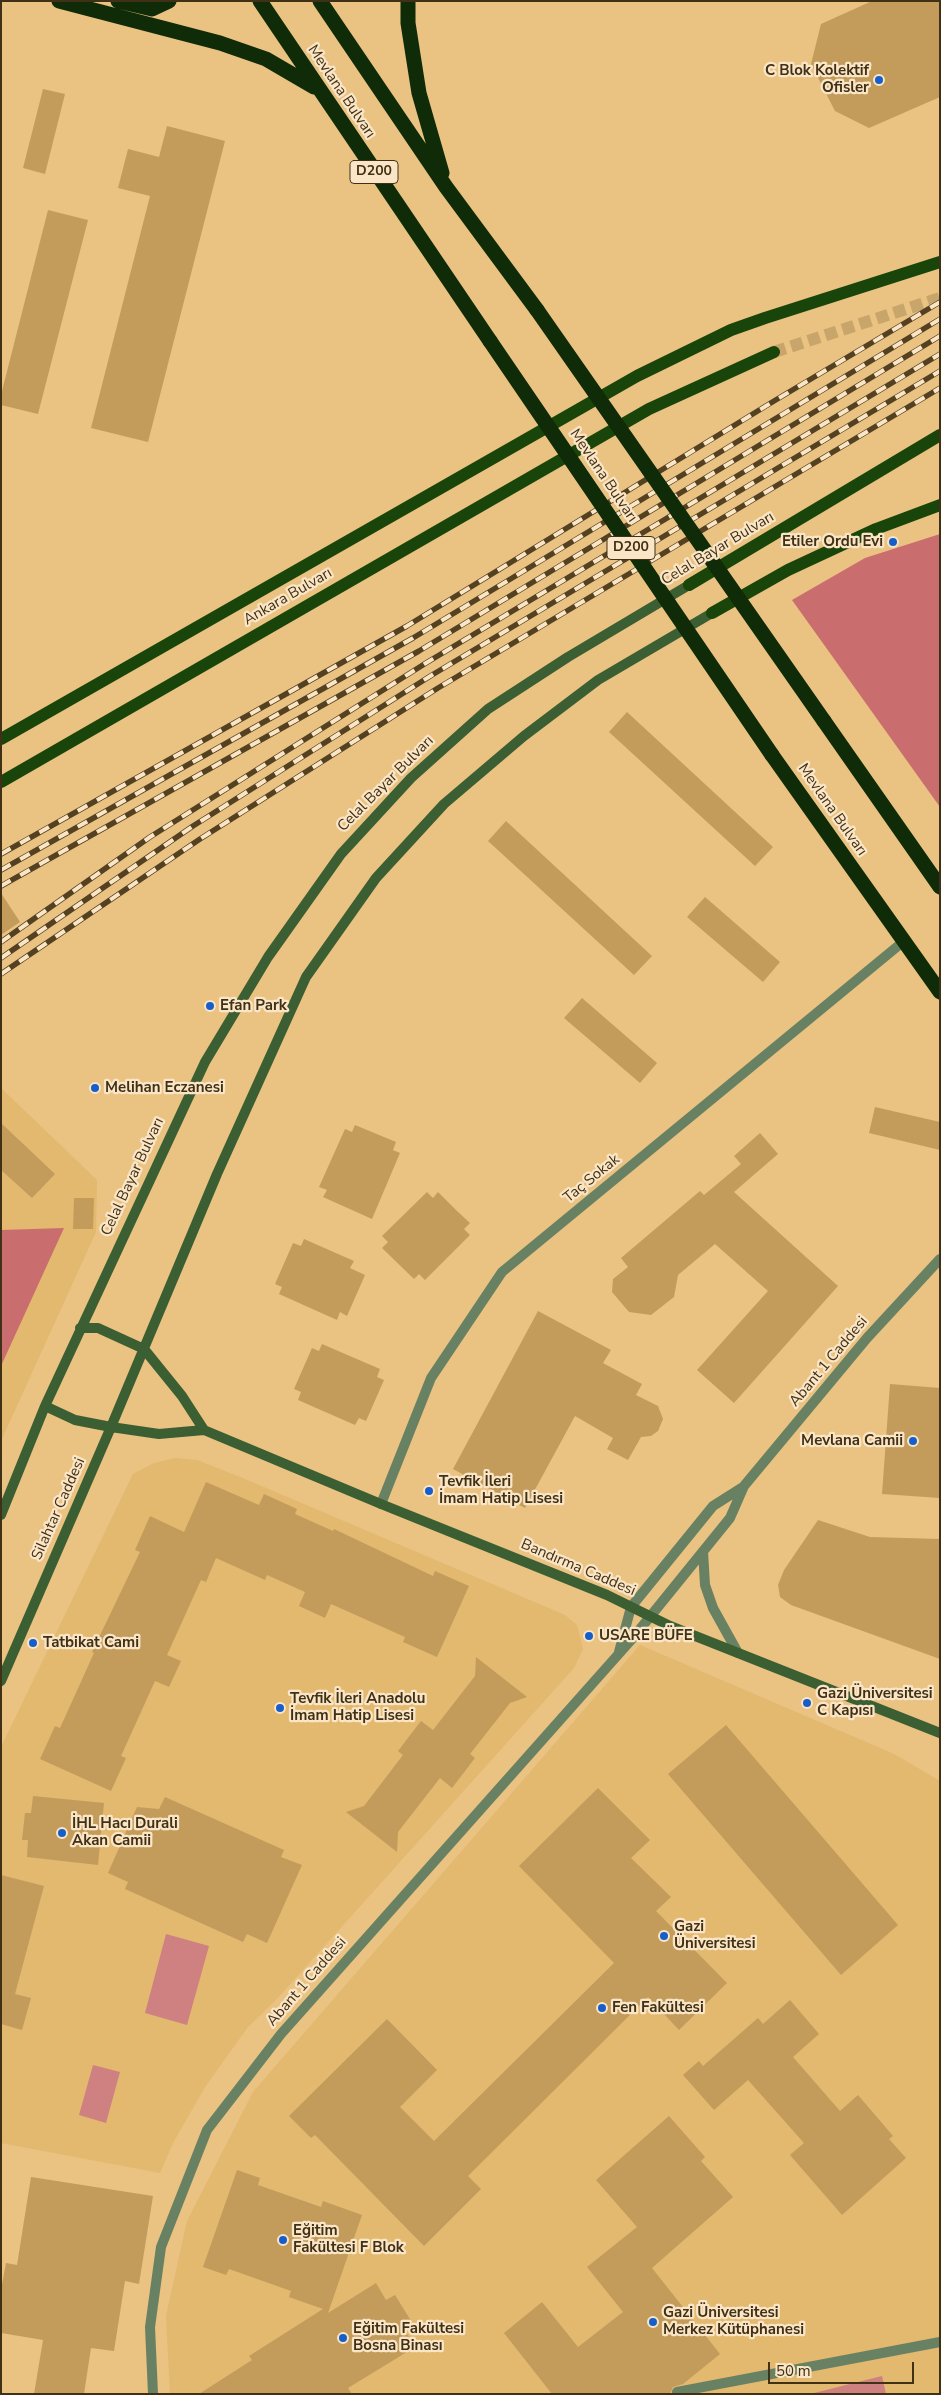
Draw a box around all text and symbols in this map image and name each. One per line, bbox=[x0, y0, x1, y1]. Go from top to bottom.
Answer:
street label: Mevlana Bulvarı bbox=[303, 42, 379, 142]
place label: C Blok Kolektif Ofisler bbox=[765, 62, 869, 97]
marker: C Blok Kolektif Ofisler bbox=[873, 74, 885, 86]
road number: D200 bbox=[350, 160, 398, 183]
street label: Mevlana Bulvarı bbox=[565, 426, 641, 526]
street label: Celal Bayar Bulvarı bbox=[658, 508, 778, 590]
place label: Etiler Ordu Evi bbox=[782, 533, 883, 551]
road number: D200 bbox=[607, 536, 655, 560]
marker: Etiler Ordu Evi bbox=[887, 536, 899, 548]
street label: Ankara Bulvarı bbox=[241, 564, 335, 630]
street label: Celal Bayar Bulvarı bbox=[334, 732, 438, 836]
street label: Mevlana Bulvarı bbox=[794, 760, 870, 860]
place label: Efan Park bbox=[220, 997, 287, 1015]
marker: Efan Park bbox=[204, 1000, 216, 1012]
place label: Melihan Eczanesi bbox=[105, 1079, 224, 1097]
marker: Melihan Eczanesi bbox=[89, 1082, 101, 1094]
street label: Celal Bayar Bulvarı bbox=[98, 1115, 168, 1239]
street label: Taç Sokak bbox=[560, 1151, 624, 1207]
street label: Abant 1 Caddesi bbox=[786, 1313, 872, 1411]
place label: Mevlana Camii bbox=[801, 1432, 903, 1450]
marker: Mevlana Camii bbox=[907, 1435, 919, 1447]
street label: Silahtar Caddesi bbox=[28, 1455, 90, 1563]
place label: Tevfik İleri İmam Hatip Lisesi bbox=[439, 1473, 563, 1508]
marker: Tevfik İleri İmam Hatip Lisesi bbox=[423, 1485, 435, 1497]
street label: Bandırma Caddesi bbox=[518, 1536, 638, 1600]
place label: USARE BÜFE bbox=[599, 1627, 693, 1645]
marker: USARE BÜFE bbox=[583, 1630, 595, 1642]
place label: Tatbikat Cami bbox=[43, 1634, 139, 1652]
marker: Tatbikat Cami bbox=[27, 1637, 39, 1649]
place label: Gazi Üniversitesi C Kapısı bbox=[817, 1685, 933, 1720]
place label: Tevfik İleri Anadolu İmam Hatip Lisesi bbox=[290, 1690, 425, 1725]
marker: Gazi Üniversitesi C Kapısı bbox=[801, 1697, 813, 1709]
marker: Tevfik İleri Anadolu İmam Hatip Lisesi bbox=[274, 1702, 286, 1714]
place label: İHL Hacı Durali Akan Camii bbox=[72, 1815, 178, 1850]
marker: İHL Hacı Durali Akan Camii bbox=[56, 1827, 68, 1839]
place label: Gazi Üniversitesi bbox=[674, 1918, 755, 1953]
marker: Gazi Üniversitesi bbox=[658, 1930, 670, 1942]
street label: Abant 1 Caddesi bbox=[263, 1934, 351, 2030]
place label: Fen Fakültesi bbox=[612, 1999, 704, 2017]
marker: Fen Fakültesi bbox=[596, 2002, 608, 2014]
place label: Eğitim Fakültesi F Blok bbox=[293, 2222, 404, 2257]
marker: Eğitim Fakültesi F Blok bbox=[277, 2234, 289, 2246]
place label: Gazi Üniversitesi Merkez Kütüphanesi bbox=[663, 2304, 804, 2339]
marker: Gazi Üniversitesi Merkez Kütüphanesi bbox=[647, 2316, 659, 2328]
place label: Eğitim Fakültesi Bosna Binası bbox=[353, 2320, 464, 2355]
marker: Eğitim Fakültesi Bosna Binası bbox=[337, 2332, 349, 2344]
scale bar bbox=[771, 2352, 917, 2384]
text: 50 m bbox=[776, 2361, 811, 2381]

